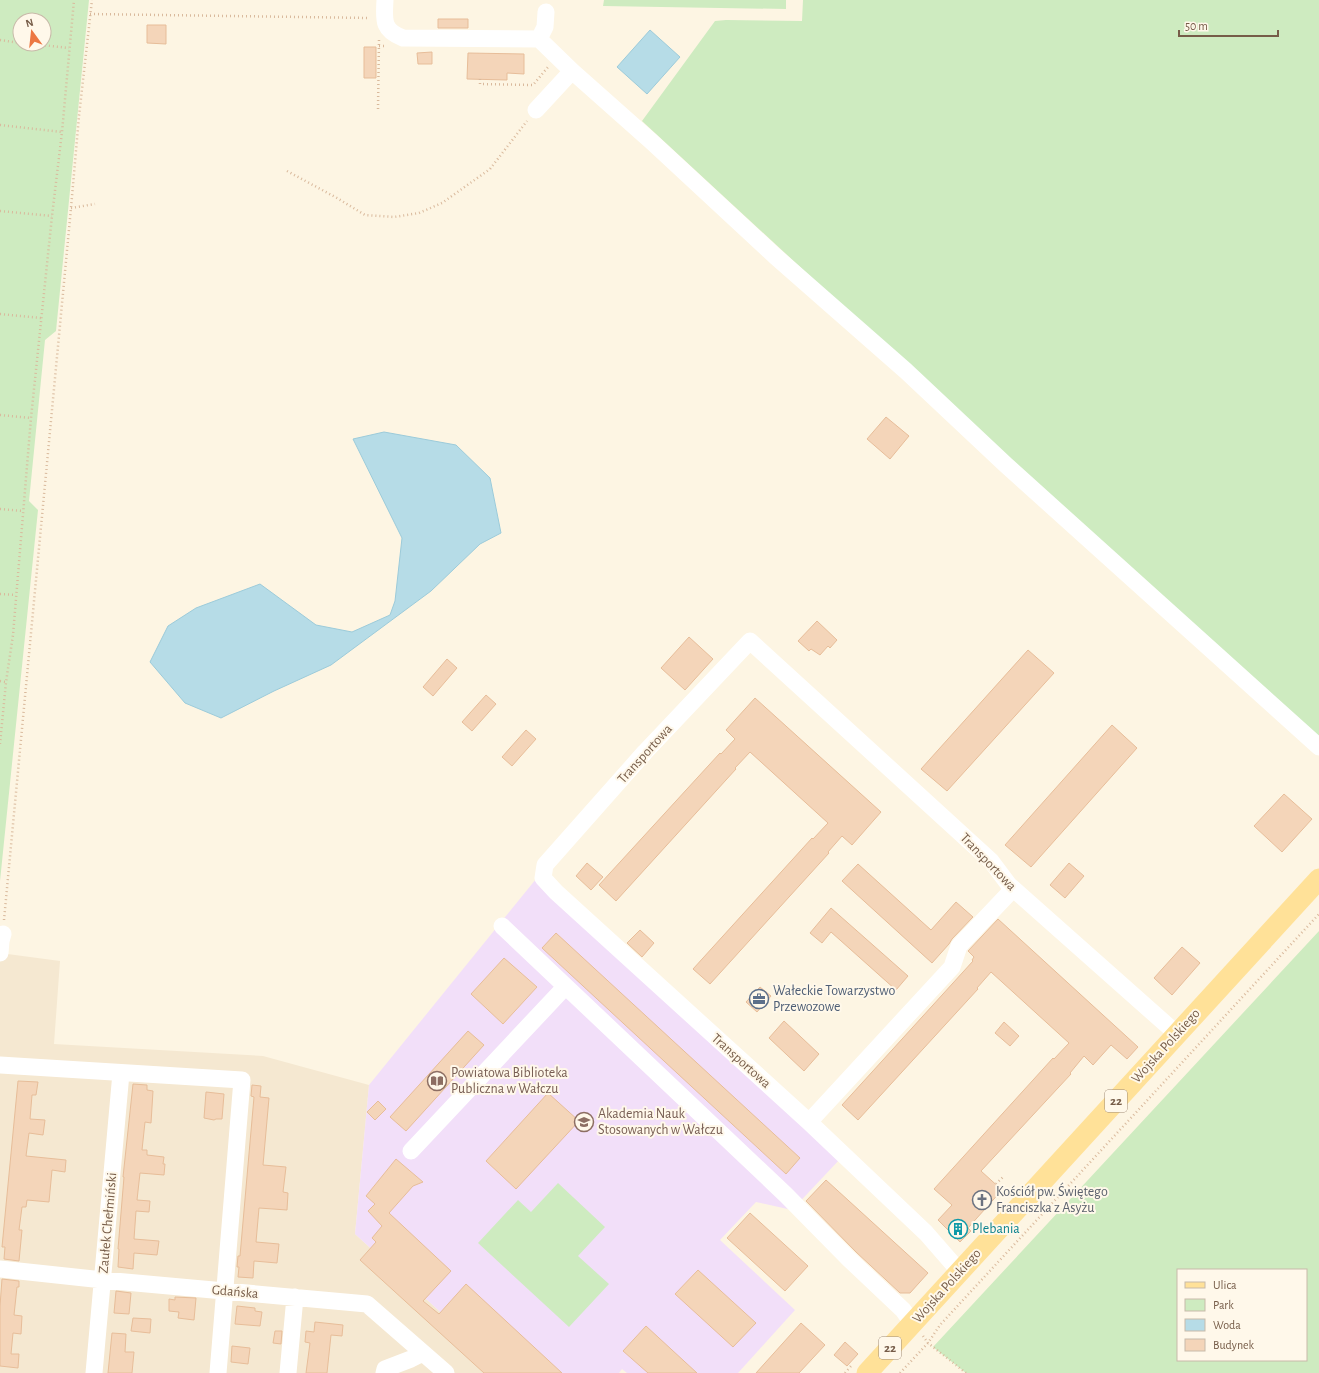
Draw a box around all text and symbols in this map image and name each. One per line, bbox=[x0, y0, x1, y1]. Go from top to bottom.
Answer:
north arrow bbox=[12, 12, 52, 52]
scale bar bbox=[1179, 12, 1278, 38]
text: N bbox=[24, 17, 35, 29]
text: 50 m bbox=[1185, 20, 1208, 32]
street label: Transportowa bbox=[615, 721, 675, 786]
street label: Transportowa bbox=[957, 830, 1019, 894]
place label: Wałeckie Towarzystwo Przewozowe bbox=[773, 984, 896, 1014]
office icon: Wałeckie Towarzystwo Przewozowe bbox=[748, 988, 770, 1010]
street label: Wojska Polskiego bbox=[1129, 1006, 1203, 1086]
street label: Transportowa bbox=[709, 1031, 774, 1091]
place label: Powiatowa Biblioteka Publiczna w Wałczu bbox=[451, 1066, 568, 1096]
library icon: Powiatowa Biblioteka Publiczna w Wałczu bbox=[426, 1070, 448, 1092]
road number: 22 bbox=[1105, 1090, 1127, 1112]
place label: Akademia Nauk Stosowanych w Wałczu bbox=[598, 1107, 723, 1137]
school or university icon: Akademia Nauk Stosowanych w Wałczu bbox=[573, 1111, 595, 1133]
street label: Zaułek Chełmiński bbox=[97, 1172, 119, 1274]
place label: Kościół pw. Świętego Franciszka z Asyżu bbox=[996, 1182, 1108, 1215]
church icon: Kościół pw. Świętego Franciszka z Asyżu bbox=[971, 1189, 993, 1211]
building icon: Plebania bbox=[947, 1218, 969, 1240]
place label: Plebania bbox=[972, 1222, 1020, 1236]
street label: Wojska Polskiego bbox=[910, 1246, 984, 1326]
legend bbox=[1177, 1269, 1307, 1361]
text: Ulica bbox=[1213, 1279, 1237, 1291]
street label: Gdańska bbox=[211, 1283, 259, 1301]
text: Park bbox=[1213, 1299, 1234, 1311]
text: Woda bbox=[1213, 1319, 1241, 1331]
road number: 22 bbox=[879, 1337, 901, 1359]
text: Budynek bbox=[1213, 1339, 1255, 1352]

